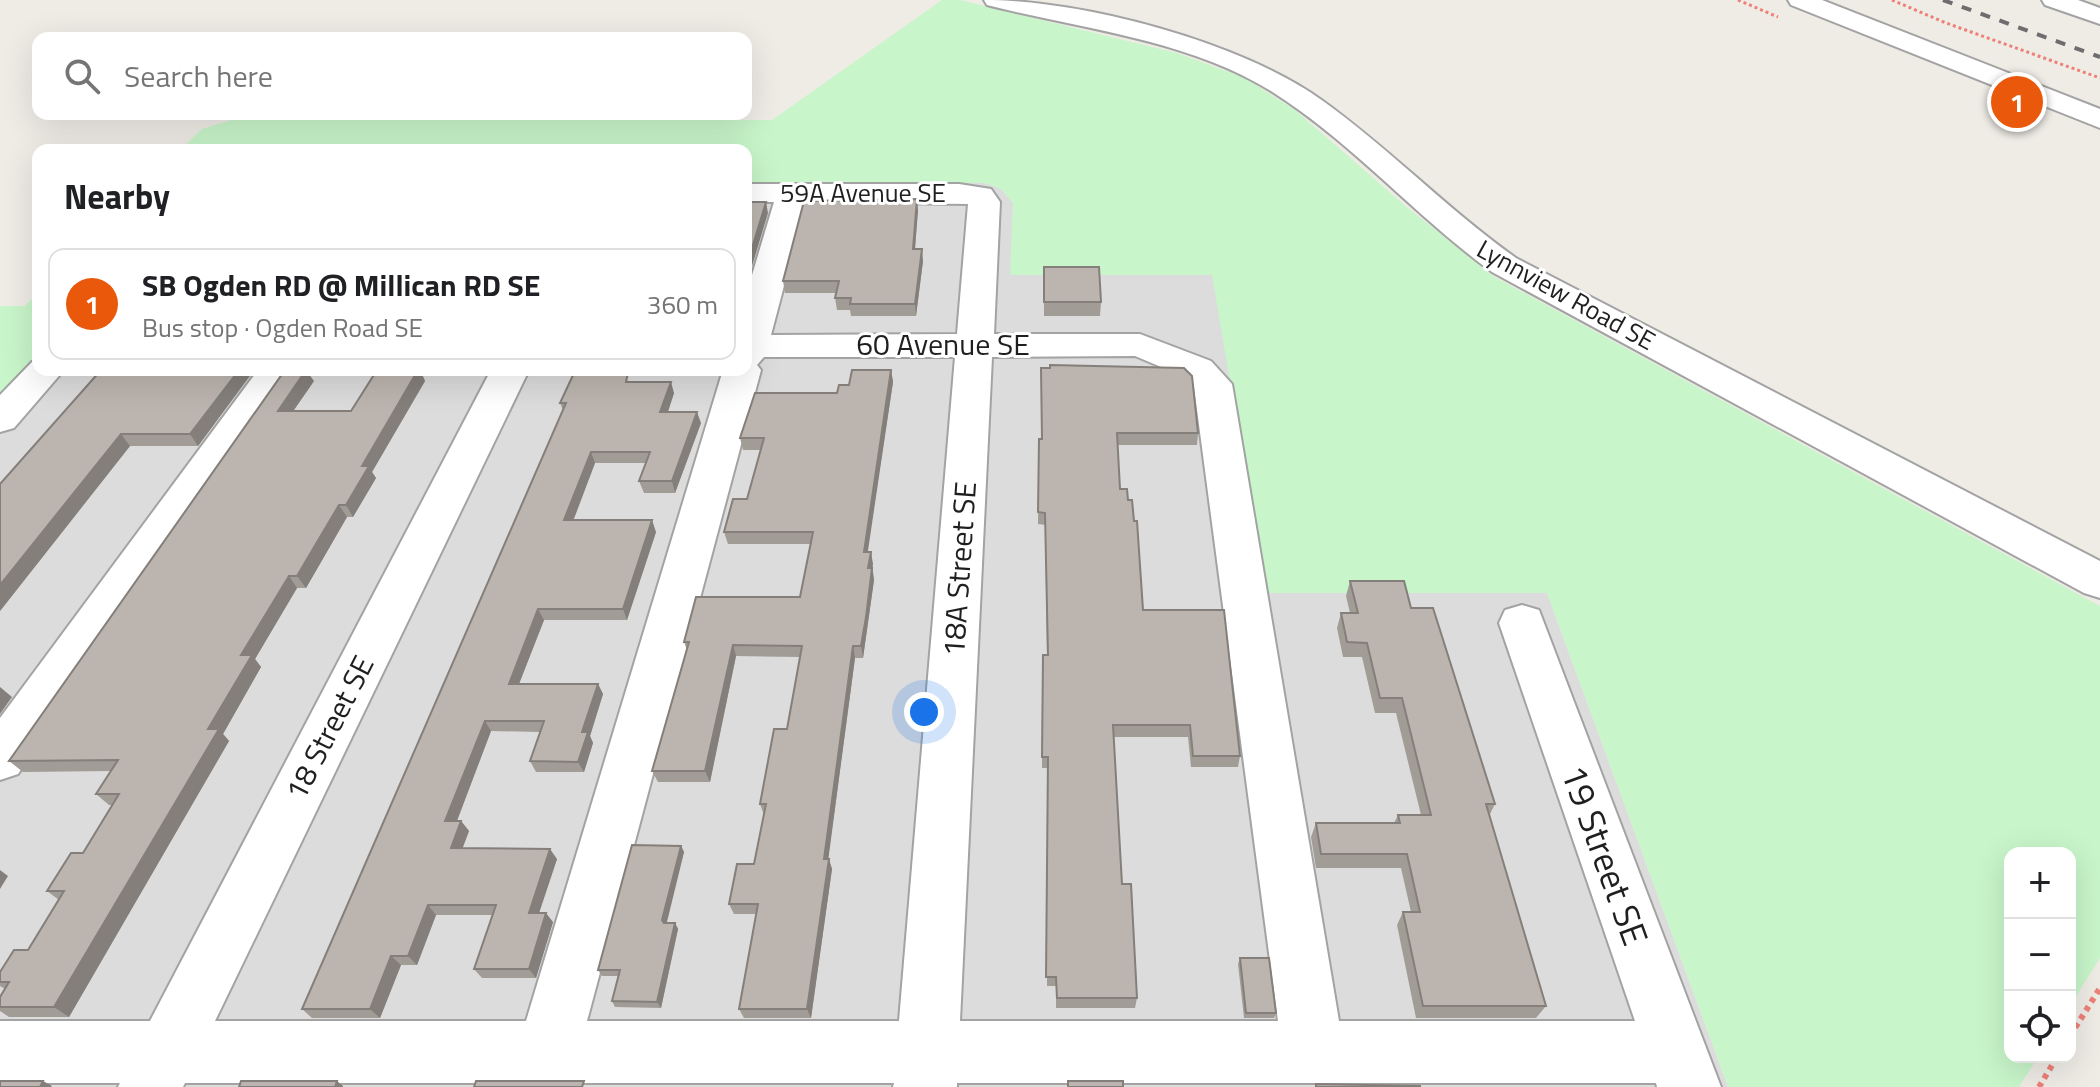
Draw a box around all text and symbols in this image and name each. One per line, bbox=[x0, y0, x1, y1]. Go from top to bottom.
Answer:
search box bbox=[32, 32, 752, 120]
text: Search here bbox=[124, 53, 273, 99]
icon: search bbox=[60, 54, 104, 98]
pin: 1 bbox=[1991, 72, 2043, 132]
text: Nearby bbox=[64, 170, 170, 222]
street label: 59A Avenue SE bbox=[780, 173, 946, 212]
street label: Lynnview Road SE bbox=[1470, 229, 1663, 360]
text: SB Ogden RD @ Millican RD SE bbox=[142, 262, 540, 308]
text: 1 bbox=[85, 285, 99, 324]
text: 360 m bbox=[647, 285, 718, 324]
text: Bus stop · Ogden Road SE bbox=[142, 308, 423, 347]
street label: 60 Avenue SE bbox=[856, 321, 1030, 367]
street label: 18A Street SE bbox=[930, 480, 988, 658]
street label: 18 Street SE bbox=[273, 647, 385, 808]
your location bbox=[904, 692, 944, 732]
street label: 19 Street SE bbox=[1547, 757, 1664, 953]
map controls bbox=[2004, 847, 2076, 1063]
button: + bbox=[2004, 847, 2076, 919]
button: − bbox=[2004, 919, 2076, 991]
button: locate bbox=[2004, 991, 2076, 1063]

